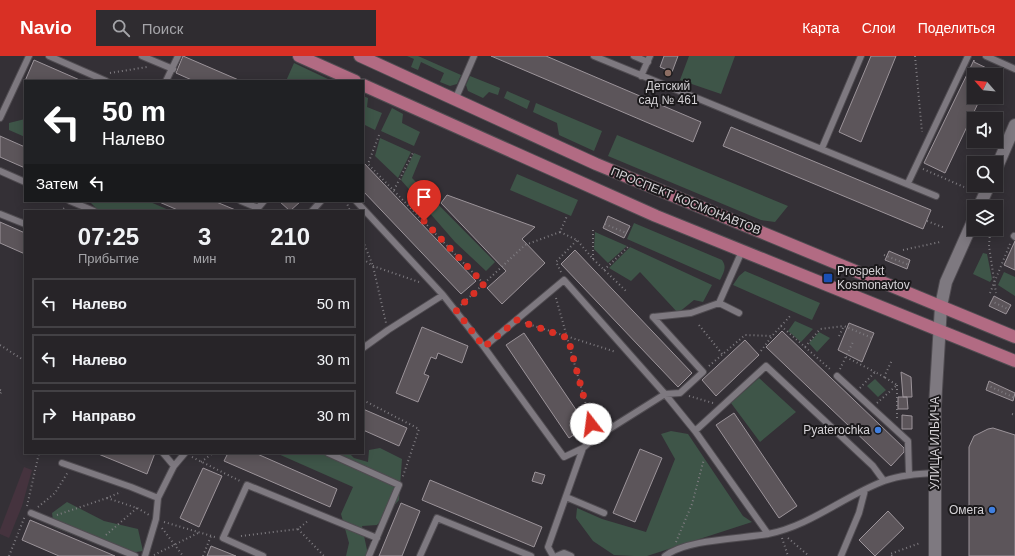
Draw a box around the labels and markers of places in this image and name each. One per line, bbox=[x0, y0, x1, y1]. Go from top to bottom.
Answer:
marker: Детский сад № 461 bbox=[663, 68, 673, 78]
place label: Детский сад № 461 bbox=[638, 79, 698, 107]
pin bbox=[407, 180, 441, 221]
place label: Prospekt Kosmonavtov bbox=[837, 264, 910, 292]
marker: Prospekt Kosmonavtov bbox=[822, 272, 834, 284]
place label: Pyaterochka bbox=[803, 423, 870, 437]
marker: Pyaterochka bbox=[873, 425, 883, 435]
place label: Омега bbox=[949, 503, 984, 517]
marker: Омега bbox=[987, 505, 997, 515]

